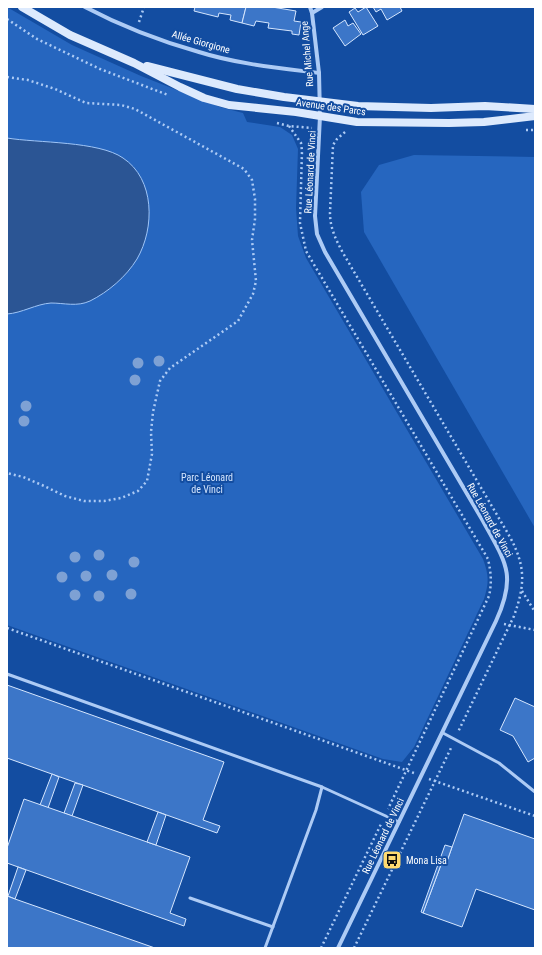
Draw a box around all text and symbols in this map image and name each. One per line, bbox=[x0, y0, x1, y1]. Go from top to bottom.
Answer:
street label: Rue Michel Ange bbox=[299, 20, 315, 87]
street label: Allée Giorgione bbox=[171, 28, 232, 56]
street label: Avenue des Parcs bbox=[296, 97, 367, 117]
street label: Rue Léonard de Vinci bbox=[302, 130, 318, 214]
park label: Parc Léonard de Vinci bbox=[181, 472, 233, 495]
street label: Rue Léonard de Vinci bbox=[465, 481, 515, 559]
street label: Rue Léonard de Vinci bbox=[360, 796, 406, 876]
bus stop icon: Mona Lisa bbox=[381, 849, 403, 871]
place label: Mona Lisa bbox=[406, 855, 447, 866]

